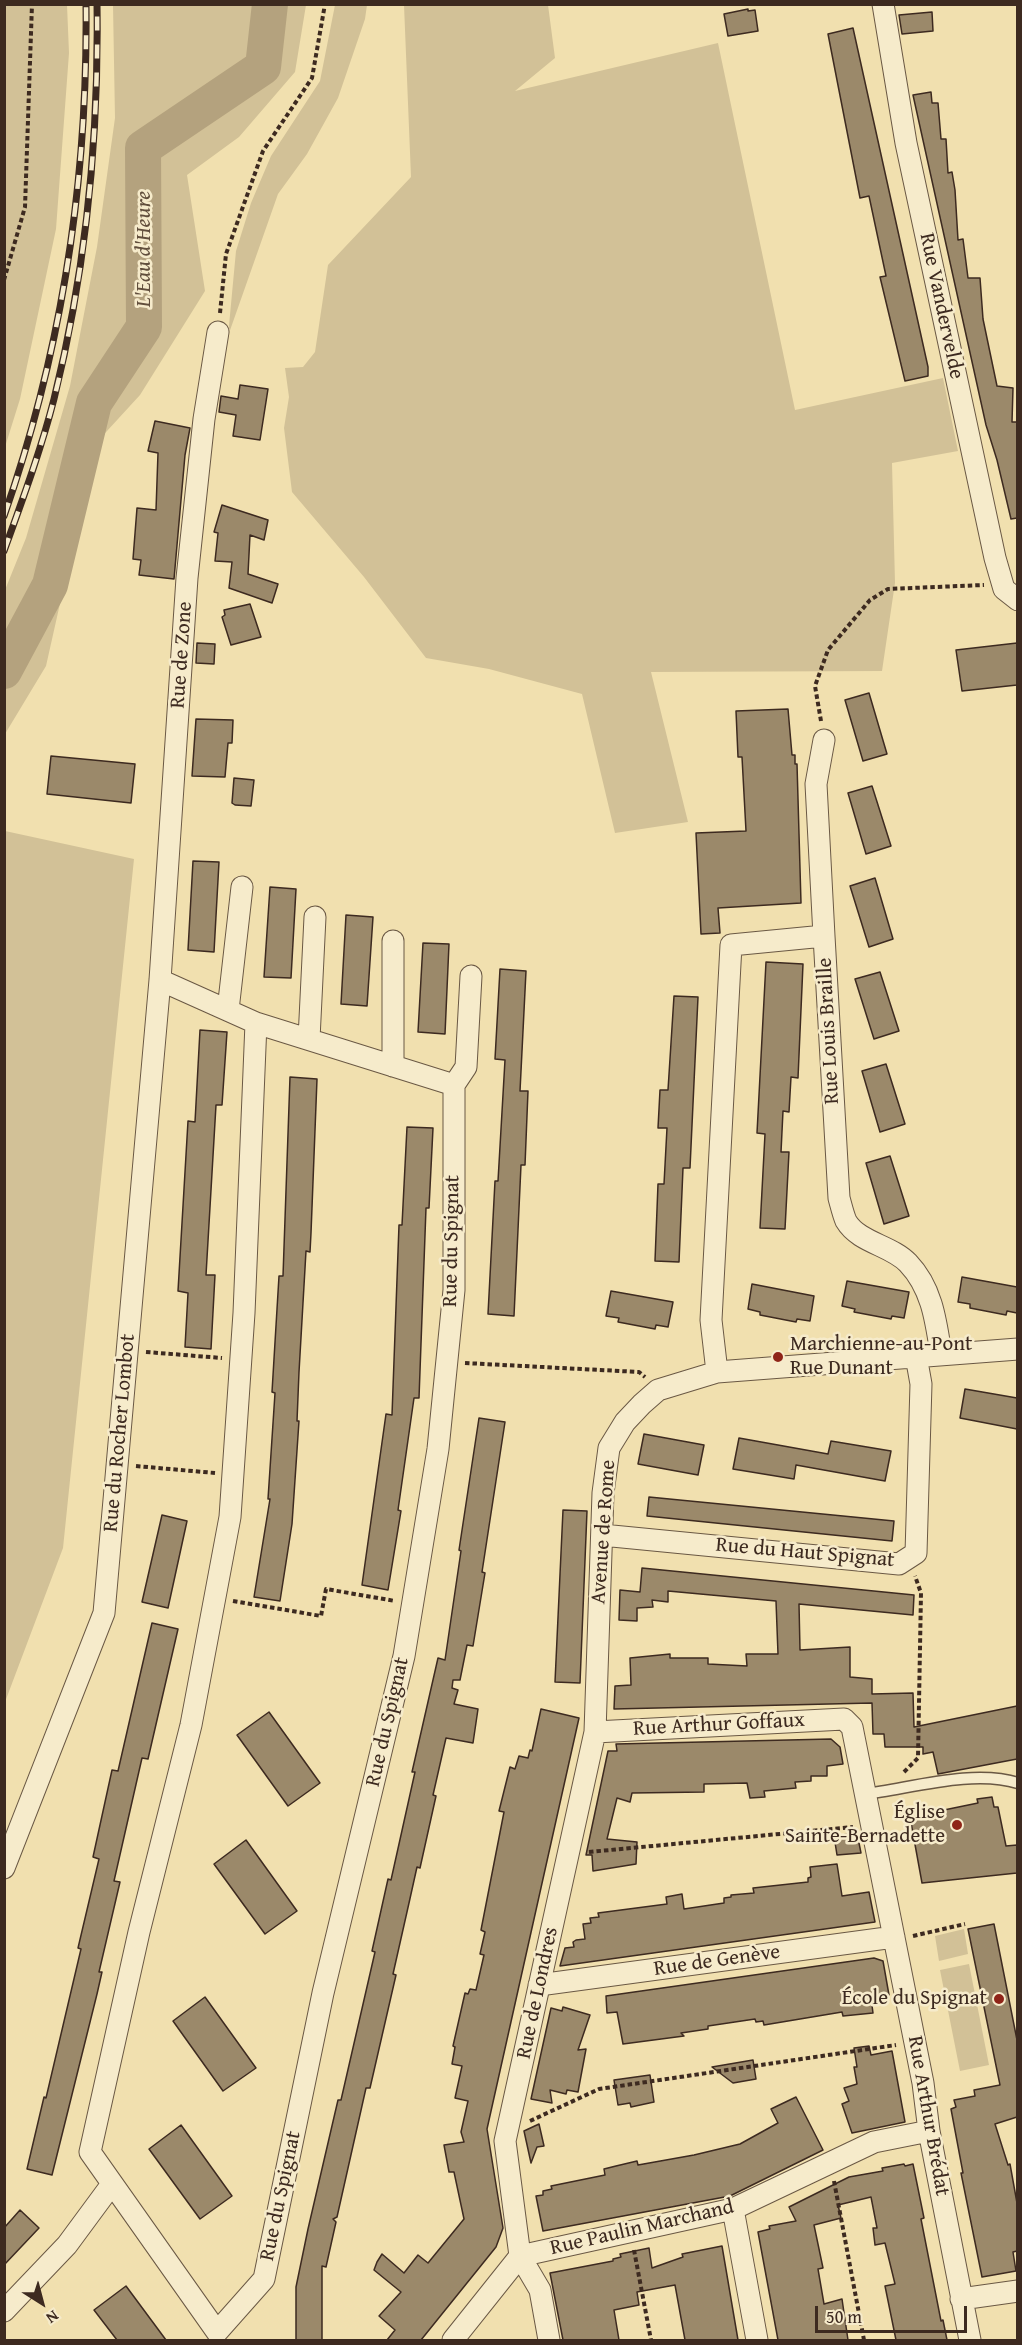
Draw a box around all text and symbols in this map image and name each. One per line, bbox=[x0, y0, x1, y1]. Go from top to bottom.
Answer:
water label: L'Eau d'Heure bbox=[131, 191, 157, 307]
street label: Rue Vandervelde bbox=[913, 231, 969, 381]
street label: Rue de Zone bbox=[166, 601, 198, 709]
street label: Rue Louis Braille bbox=[813, 957, 845, 1105]
street label: Rue du Spignat bbox=[438, 1175, 466, 1307]
place label: Marchienne-au-Pont Rue Dunant bbox=[790, 1332, 972, 1382]
street label: Rue du Rocher Lombot bbox=[99, 1333, 141, 1533]
marker: Marchienne-au-Pont Rue Dunant bbox=[771, 1350, 785, 1364]
street label: Avenue de Rome bbox=[586, 1459, 622, 1605]
street label: Rue du Haut Spignat bbox=[715, 1533, 895, 1573]
street label: Rue du Spignat bbox=[361, 1655, 415, 1789]
street label: Rue Arthur Goffaux bbox=[633, 1708, 805, 1742]
place label: Église Sainte-Bernadette bbox=[785, 1800, 945, 1850]
marker: Église Sainte-Bernadette bbox=[950, 1818, 964, 1832]
street label: Rue de Londres bbox=[512, 1925, 564, 2061]
street label: Rue de Genève bbox=[652, 1940, 782, 1982]
place label: École du Spignat bbox=[842, 1986, 987, 2012]
marker: École du Spignat bbox=[992, 1992, 1006, 2006]
street label: Rue Arthur Brédat bbox=[902, 2034, 954, 2198]
street label: Rue du Spignat bbox=[255, 2129, 307, 2263]
street label: Rue Paulin Marchand bbox=[548, 2195, 736, 2261]
north arrow bbox=[12, 2273, 72, 2333]
scale bar bbox=[818, 2294, 970, 2332]
text: 50 m bbox=[826, 2303, 862, 2330]
text: N bbox=[41, 2305, 64, 2330]

